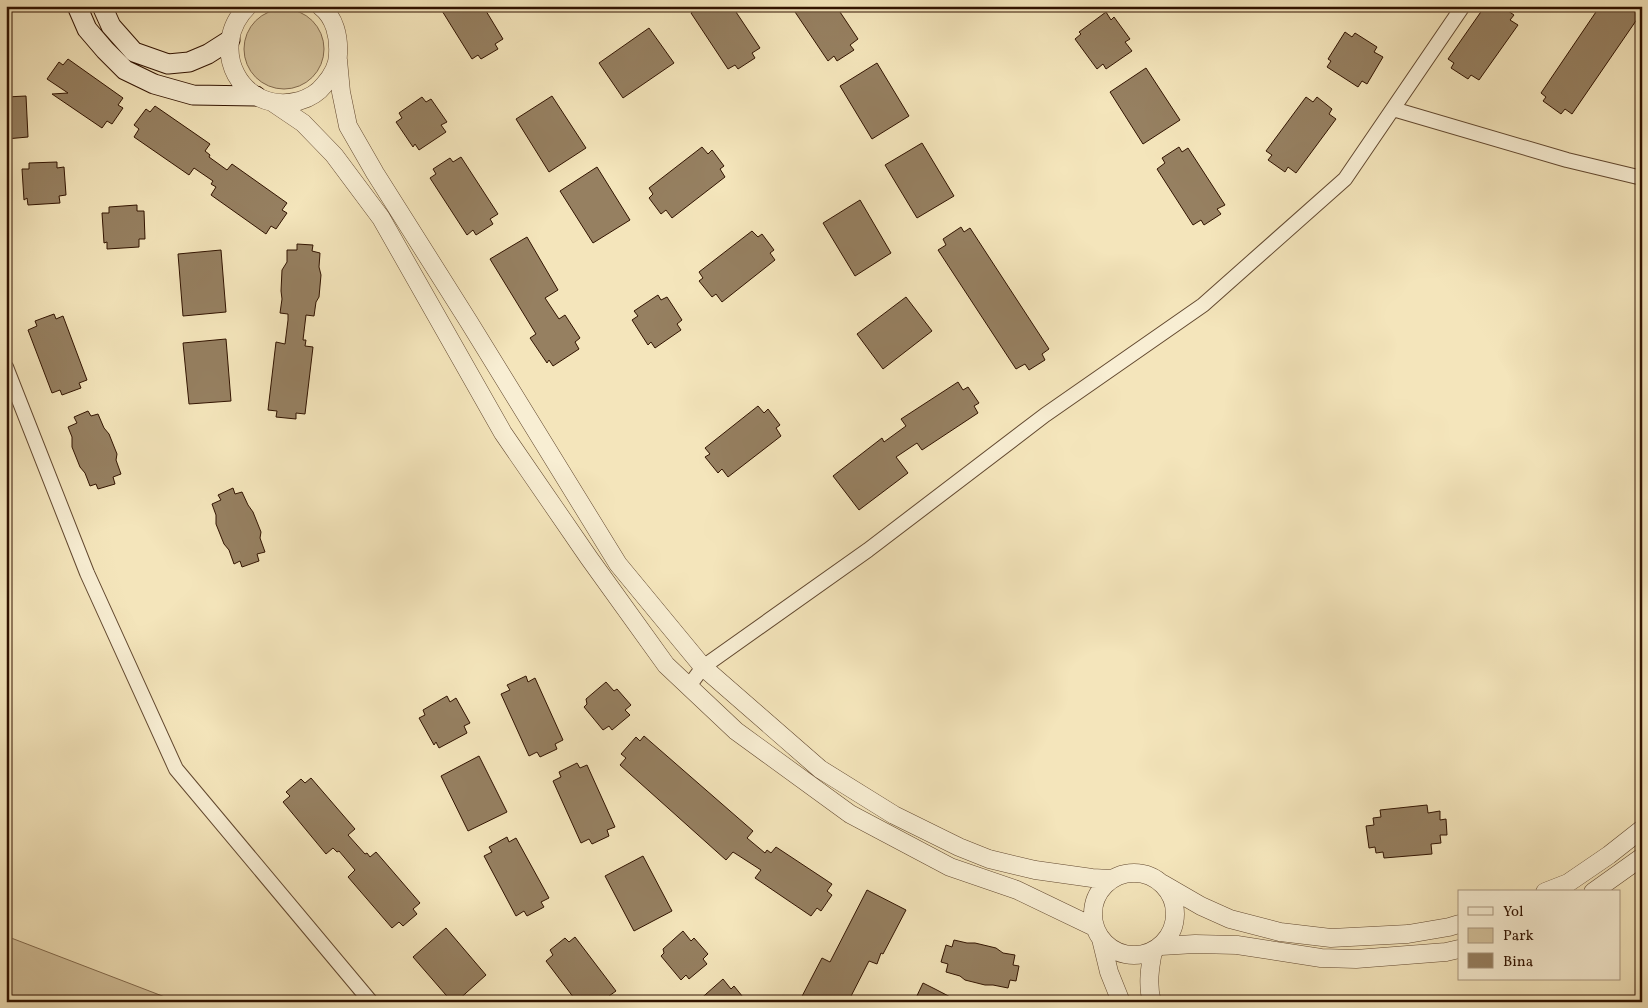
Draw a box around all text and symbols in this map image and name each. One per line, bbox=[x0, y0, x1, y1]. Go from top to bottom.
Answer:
legend bbox=[1458, 890, 1620, 980]
text: Yol bbox=[1503, 902, 1523, 923]
text: Park bbox=[1503, 926, 1534, 947]
text: Bina bbox=[1503, 952, 1533, 973]

